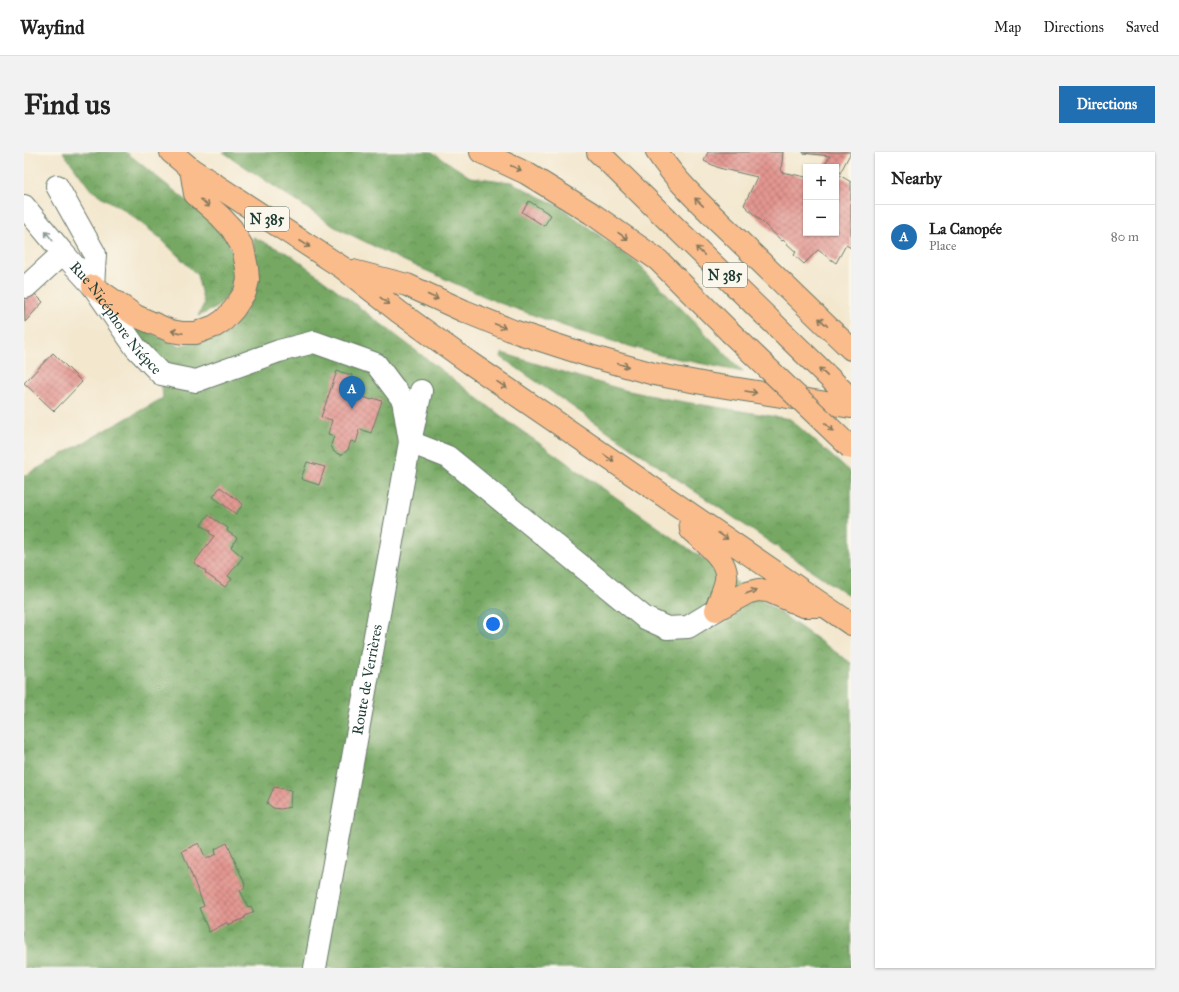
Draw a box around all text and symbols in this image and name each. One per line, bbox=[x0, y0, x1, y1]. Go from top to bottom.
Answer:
text: Wayfind bbox=[20, 16, 85, 39]
text: Map bbox=[994, 19, 1021, 36]
text: Directions bbox=[1043, 19, 1104, 36]
text: Saved bbox=[1126, 19, 1159, 36]
button: Directions bbox=[1059, 86, 1155, 123]
text: Find us bbox=[24, 87, 110, 122]
map controls bbox=[803, 164, 839, 236]
button: + bbox=[803, 164, 839, 200]
one-way arrow bbox=[510, 165, 522, 173]
text: Nearby bbox=[891, 168, 942, 189]
one-way arrow bbox=[694, 197, 704, 207]
one-way arrow bbox=[200, 198, 210, 208]
button: − bbox=[803, 200, 839, 236]
road number: N 385 bbox=[245, 207, 289, 231]
text: La Canopée bbox=[929, 220, 1002, 238]
text: A bbox=[900, 229, 908, 245]
text: 80 m bbox=[1111, 229, 1139, 245]
one-way arrow bbox=[45, 231, 54, 242]
one-way arrow bbox=[617, 232, 628, 240]
text: Place bbox=[929, 238, 956, 254]
one-way arrow bbox=[300, 240, 311, 248]
one-way arrow bbox=[695, 246, 705, 256]
street label: Rue Nicéphore Niépce bbox=[66, 258, 166, 378]
road number: N 385 bbox=[703, 263, 747, 287]
one-way arrow bbox=[427, 294, 439, 301]
one-way arrow bbox=[379, 296, 390, 305]
one-way arrow bbox=[818, 317, 828, 327]
one-way arrow bbox=[493, 322, 505, 330]
one-way arrow bbox=[171, 327, 184, 335]
one-way arrow bbox=[617, 362, 630, 370]
one-way arrow bbox=[818, 367, 828, 376]
pin: A bbox=[339, 376, 365, 409]
one-way arrow bbox=[496, 381, 507, 389]
one-way arrow bbox=[744, 388, 757, 396]
one-way arrow bbox=[824, 422, 834, 432]
one-way arrow bbox=[604, 454, 615, 462]
one-way arrow bbox=[717, 531, 728, 540]
one-way arrow bbox=[744, 588, 756, 596]
your location bbox=[483, 614, 503, 634]
street label: Route de Verrières bbox=[348, 623, 386, 737]

